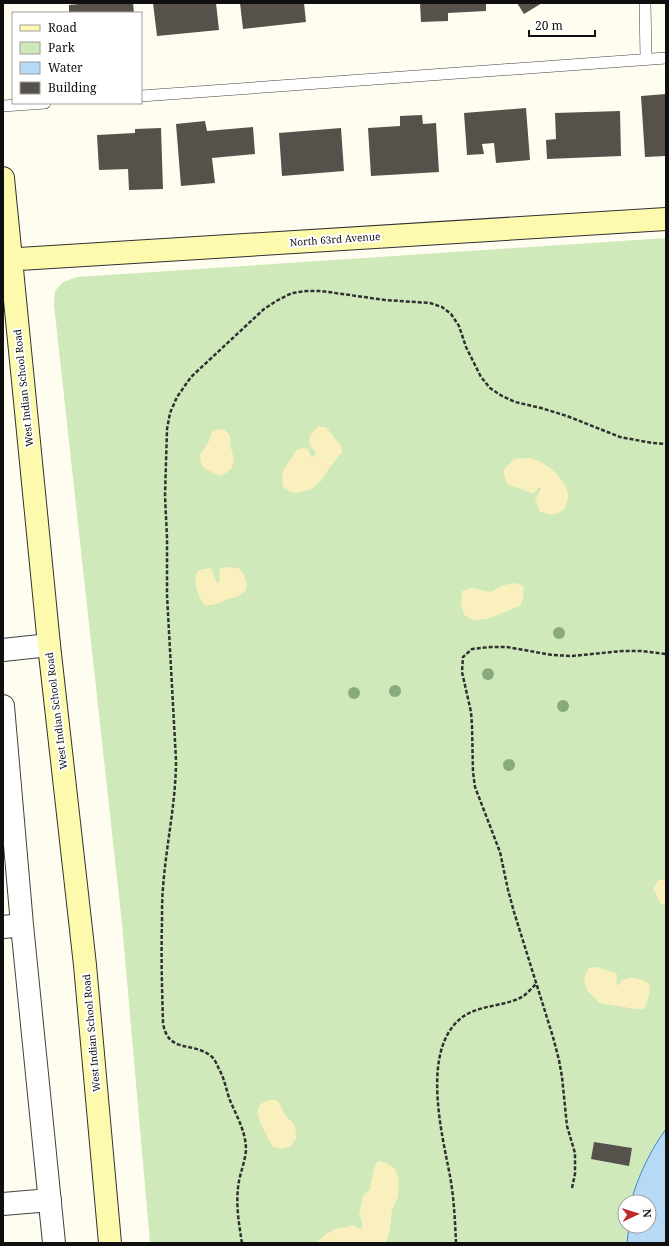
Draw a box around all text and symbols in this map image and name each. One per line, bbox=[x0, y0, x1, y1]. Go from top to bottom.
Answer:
legend bbox=[12, 12, 142, 104]
scale bar bbox=[529, 12, 595, 38]
text: 20 m bbox=[535, 17, 563, 34]
text: Road bbox=[48, 19, 78, 36]
text: Park bbox=[48, 39, 76, 56]
text: Water bbox=[48, 59, 83, 76]
text: Building bbox=[48, 79, 97, 96]
street label: North 63rd Avenue bbox=[289, 229, 381, 249]
street label: West Indian School Road bbox=[10, 329, 36, 447]
street label: West Indian School Road bbox=[42, 652, 70, 770]
street label: West Indian School Road bbox=[79, 974, 103, 1092]
north arrow bbox=[617, 1194, 657, 1234]
text: N bbox=[640, 1208, 655, 1218]

